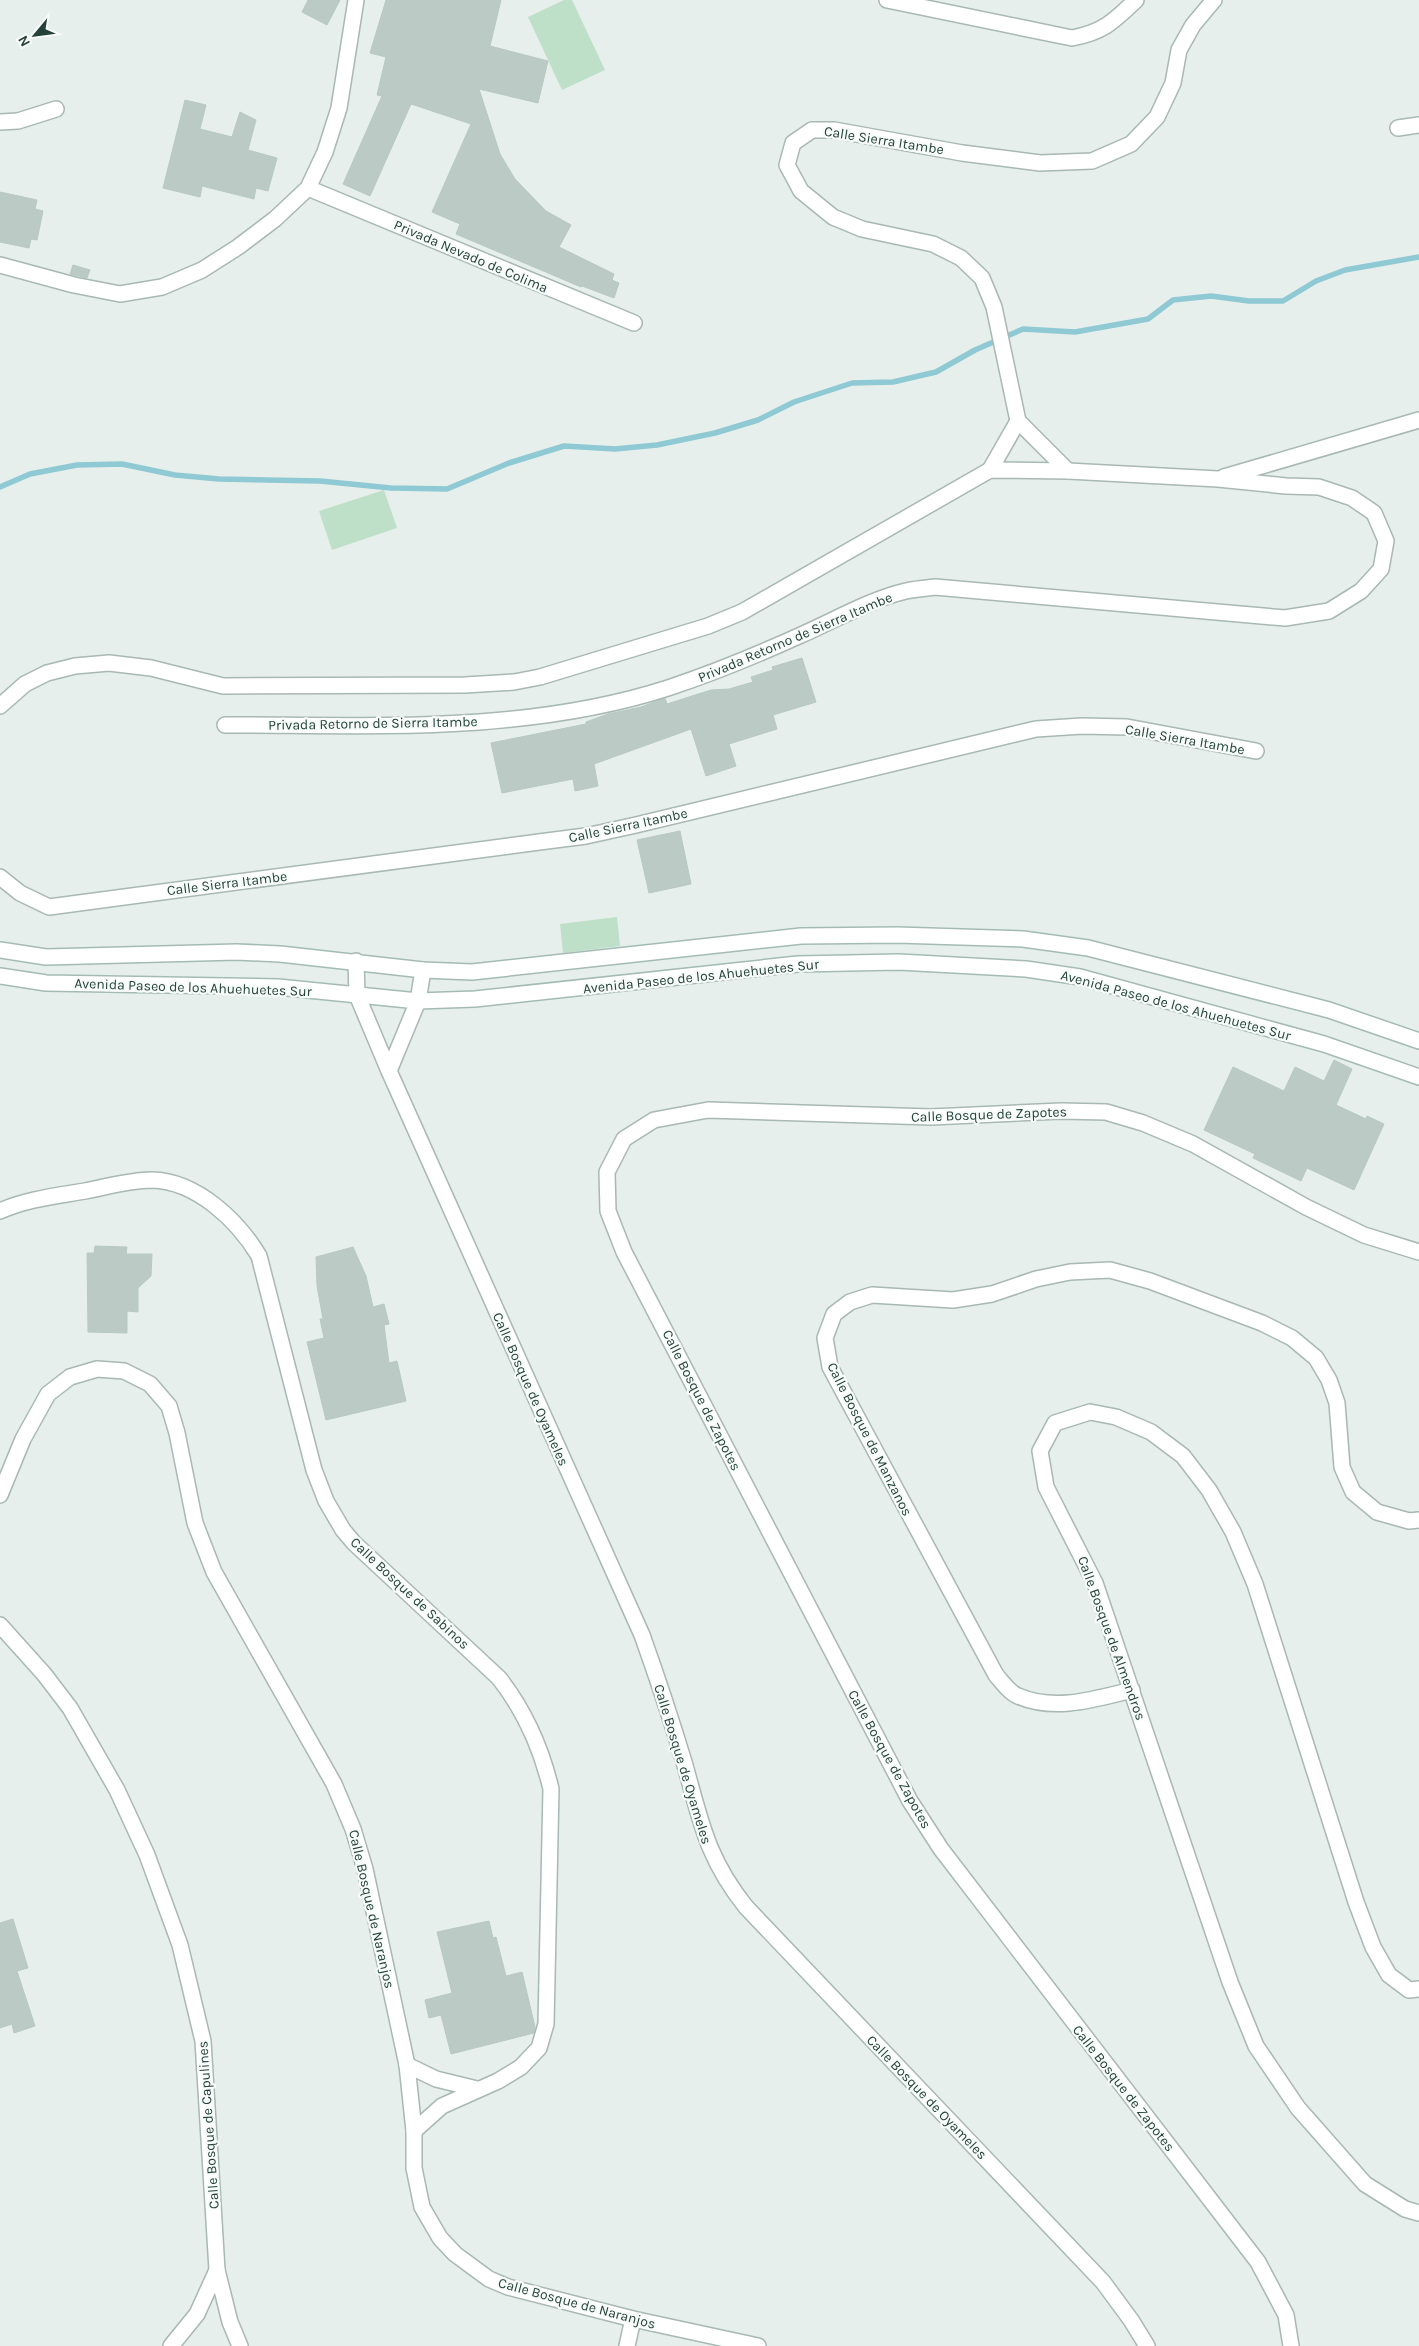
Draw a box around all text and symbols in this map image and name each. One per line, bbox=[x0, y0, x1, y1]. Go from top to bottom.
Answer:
north arrow bbox=[10, 10, 60, 60]
text: N bbox=[14, 33, 34, 50]
street label: Calle Sierra Itambe bbox=[823, 123, 945, 158]
street label: Privada Nevado de Colima bbox=[391, 216, 550, 297]
street label: Privada Retorno de Sierra Itambe bbox=[695, 589, 895, 686]
street label: Privada Retorno de Sierra Itambe bbox=[268, 713, 478, 734]
street label: Calle Sierra Itambe bbox=[1124, 721, 1246, 758]
street label: Calle Sierra Itambe bbox=[567, 805, 689, 846]
street label: Calle Sierra Itambe bbox=[166, 868, 288, 899]
street label: Avenida Paseo de los Ahuehuetes Sur bbox=[582, 956, 821, 997]
street label: Avenida Paseo de los Ahuehuetes Sur bbox=[1059, 967, 1294, 1045]
street label: Avenida Paseo de los Ahuehuetes Sur bbox=[74, 975, 313, 1000]
street label: Calle Bosque de Zapotes bbox=[911, 1103, 1067, 1126]
street label: Calle Bosque de Oyameles bbox=[489, 1310, 572, 1469]
street label: Calle Bosque de Zapotes bbox=[659, 1327, 745, 1474]
street label: Calle Bosque de Manzanos bbox=[823, 1360, 916, 1519]
street label: Calle Bosque de Sabinos bbox=[347, 1534, 473, 1653]
street label: Calle Bosque de Almendros bbox=[1074, 1554, 1149, 1723]
street label: Calle Bosque de Oyameles bbox=[650, 1682, 715, 1846]
street label: Calle Bosque de Zapotes bbox=[844, 1687, 935, 1832]
street label: Calle Bosque de Naranjos bbox=[345, 1828, 398, 1990]
street label: Calle Bosque de Zapotes bbox=[1069, 2022, 1178, 2155]
street label: Calle Bosque de Oyameles bbox=[863, 2032, 991, 2163]
street label: Calle Bosque de Capulines bbox=[194, 2040, 223, 2210]
street label: Calle Bosque de Naranjos bbox=[496, 2274, 657, 2333]

